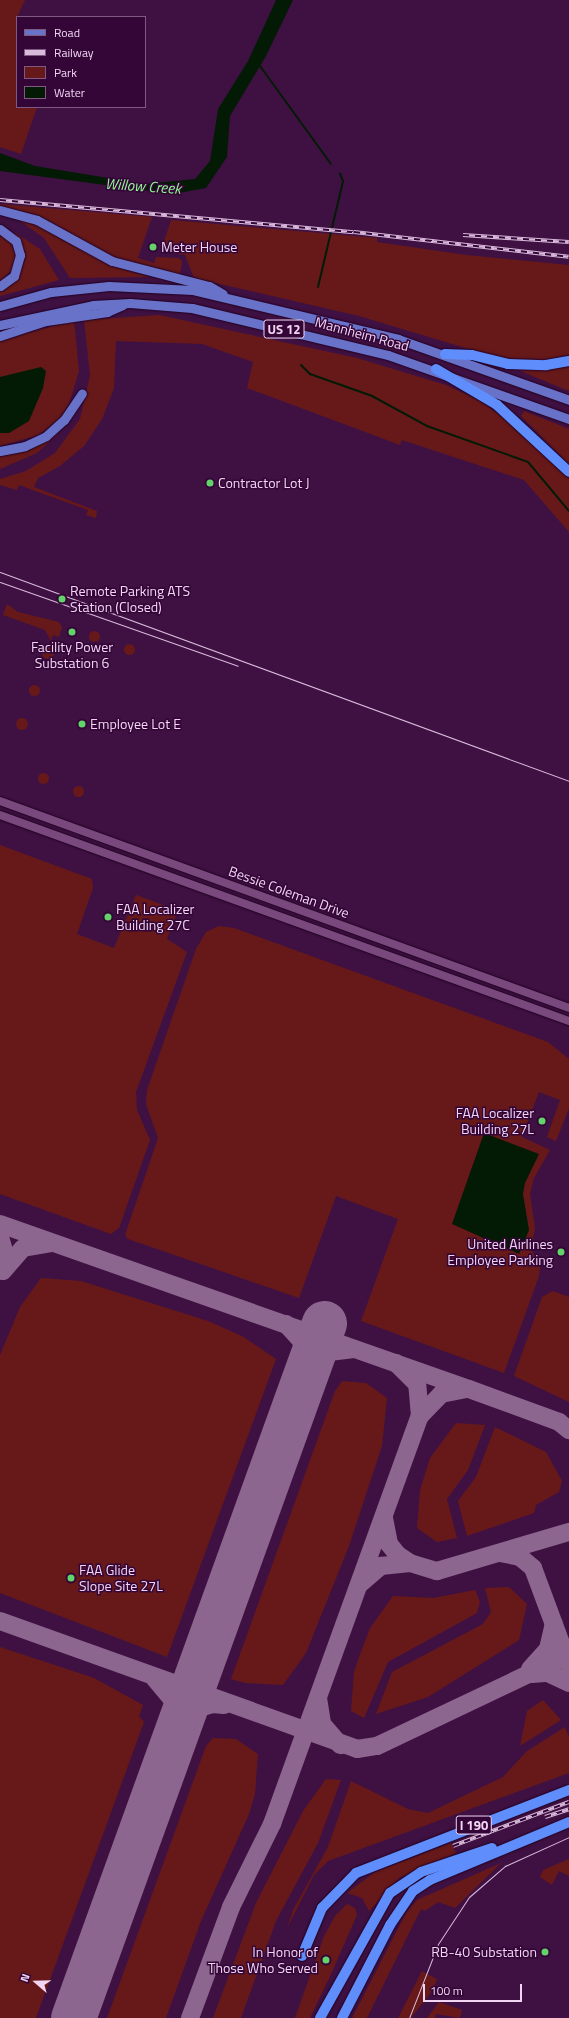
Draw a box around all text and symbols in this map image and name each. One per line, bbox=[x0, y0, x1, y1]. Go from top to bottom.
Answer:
legend bbox=[16, 16, 146, 108]
text: Road bbox=[54, 23, 80, 42]
text: Railway bbox=[54, 43, 94, 62]
text: Park bbox=[54, 63, 77, 82]
text: Water bbox=[54, 83, 85, 102]
water label: Willow Creek bbox=[104, 174, 182, 198]
place label: Meter House bbox=[161, 239, 237, 255]
marker: Meter House bbox=[148, 242, 158, 252]
street label: Mannheim Road bbox=[313, 313, 411, 355]
road number: US 12 bbox=[263, 318, 305, 340]
place label: Contractor Lot J bbox=[218, 475, 309, 491]
marker: Contractor Lot J bbox=[205, 478, 215, 488]
place label: Remote Parking ATS Station (Closed) bbox=[70, 583, 190, 616]
marker: Remote Parking ATS Station (Closed) bbox=[57, 594, 67, 604]
marker: Facility Power Substation 6 bbox=[67, 627, 77, 637]
place label: Facility Power Substation 6 bbox=[31, 639, 113, 672]
place label: Employee Lot E bbox=[90, 716, 181, 732]
marker: Employee Lot E bbox=[77, 719, 87, 729]
street label: Bessie Coleman Drive bbox=[226, 862, 352, 922]
place label: FAA Localizer Building 27C bbox=[116, 901, 194, 934]
marker: FAA Localizer Building 27C bbox=[103, 912, 113, 922]
place label: FAA Localizer Building 27L bbox=[456, 1105, 534, 1138]
marker: FAA Localizer Building 27L bbox=[537, 1116, 547, 1126]
place label: United Airlines Employee Parking bbox=[447, 1236, 553, 1268]
marker: United Airlines Employee Parking bbox=[556, 1247, 566, 1257]
place label: FAA Glide Slope Site 27L bbox=[79, 1562, 163, 1594]
marker: FAA Glide Slope Site 27L bbox=[66, 1573, 76, 1583]
road number: I 190 bbox=[455, 1814, 493, 1836]
place label: In Honor of Those Who Served bbox=[208, 1944, 318, 1976]
place label: RB-40 Substation bbox=[431, 1944, 537, 1960]
marker: RB-40 Substation bbox=[540, 1947, 550, 1957]
marker: In Honor of Those Who Served bbox=[321, 1955, 331, 1965]
north arrow bbox=[16, 1962, 56, 2002]
text: N bbox=[16, 1972, 34, 1984]
scale bar bbox=[425, 1976, 524, 2002]
text: 100 m bbox=[430, 1981, 463, 2000]

